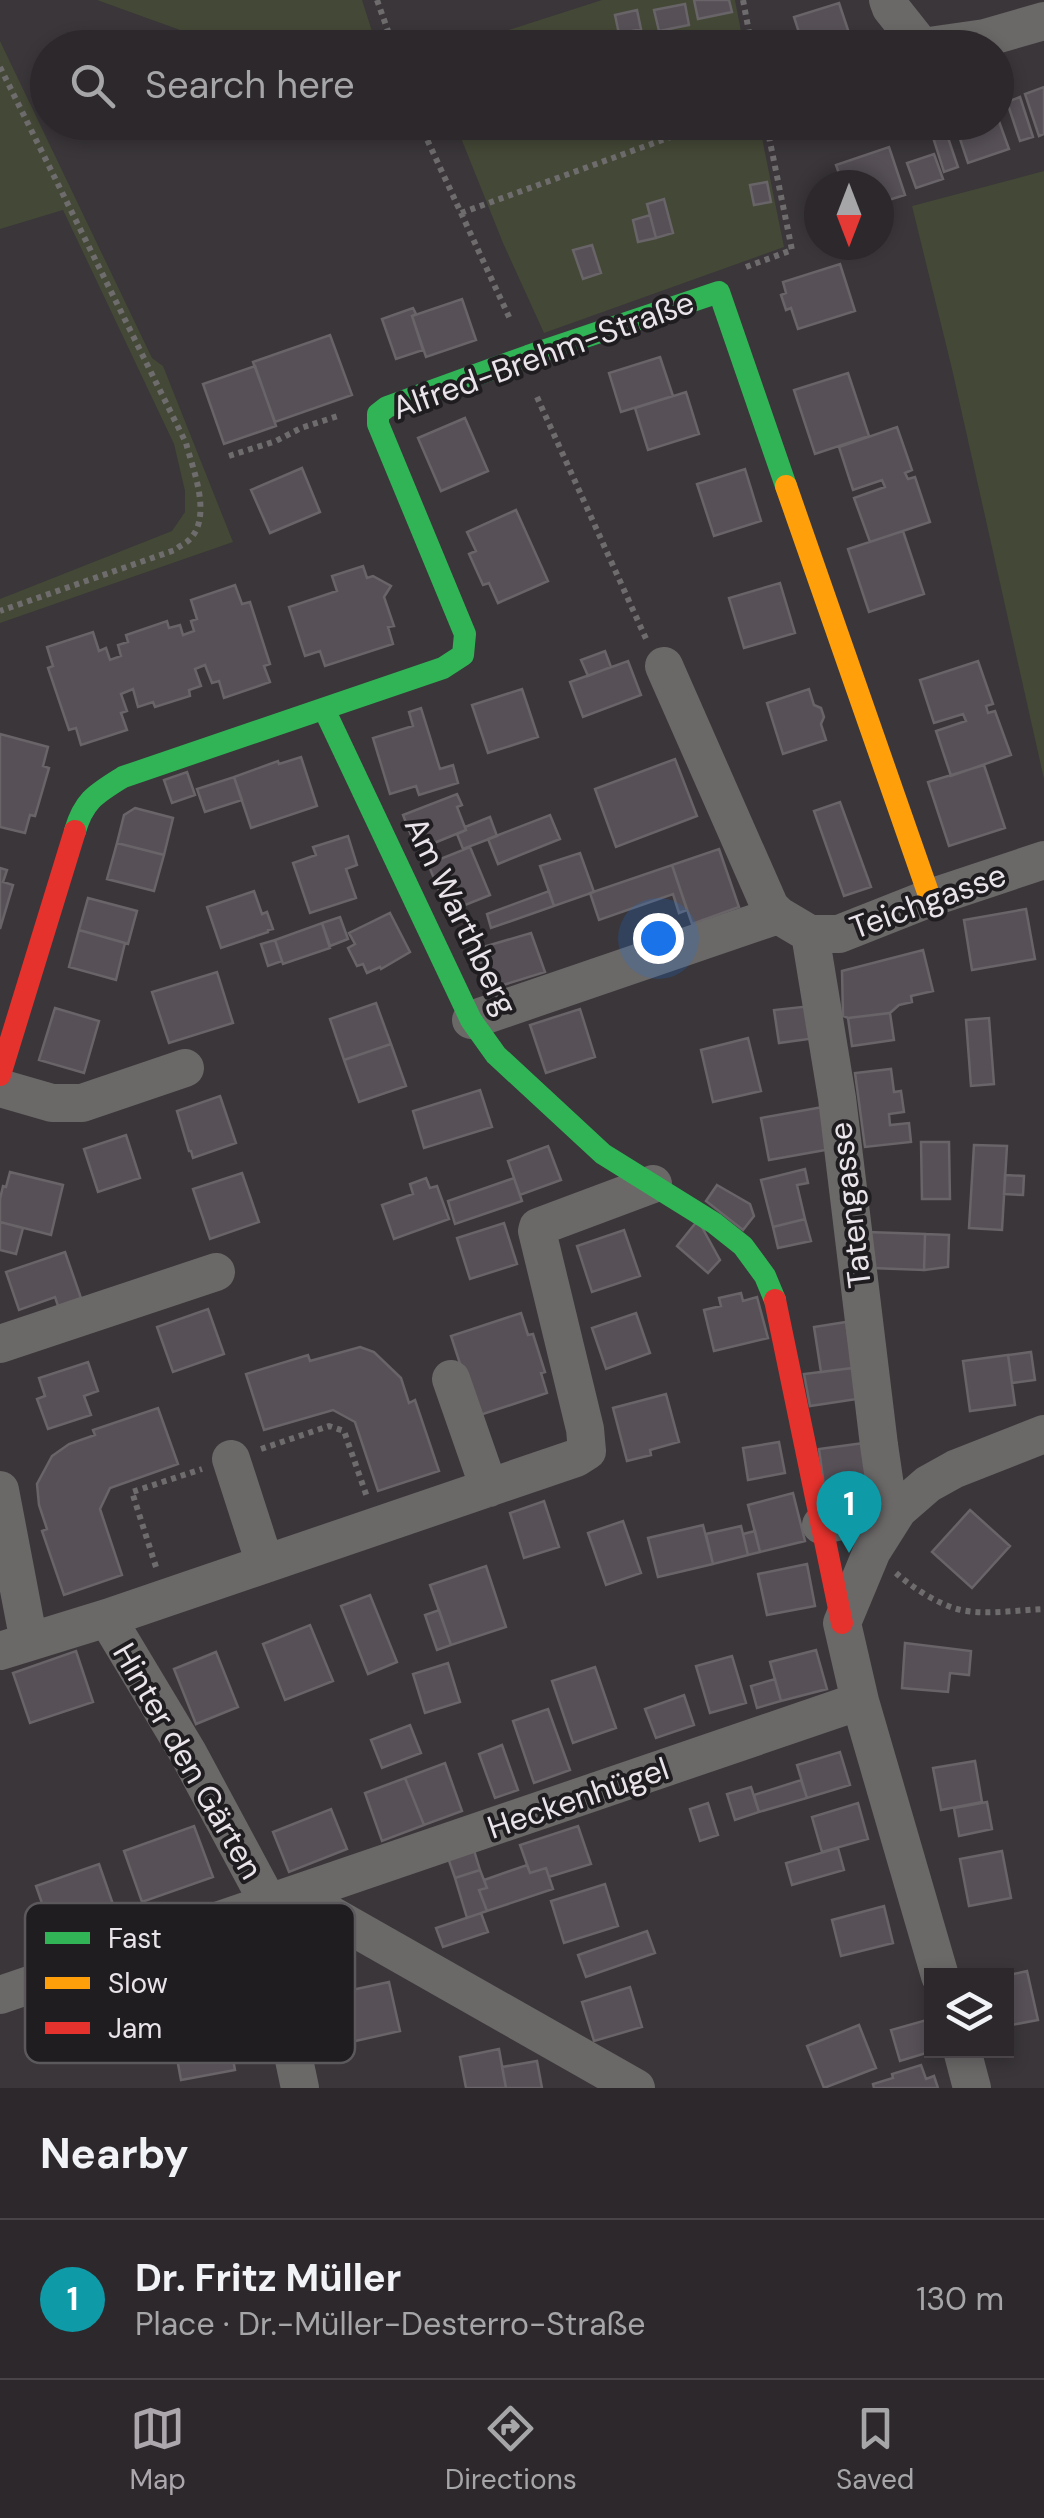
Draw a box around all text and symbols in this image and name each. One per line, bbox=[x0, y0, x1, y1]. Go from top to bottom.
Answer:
search box bbox=[30, 30, 1014, 140]
icon: search bbox=[65, 58, 120, 113]
text: Search here bbox=[145, 60, 355, 110]
north arrow bbox=[804, 170, 894, 260]
street label: Alfred-Brehm-Straße bbox=[386, 281, 700, 429]
street label: Am Warthberg bbox=[395, 810, 527, 1022]
street label: Teichgasse bbox=[844, 853, 1012, 949]
your location bbox=[633, 913, 684, 964]
street label: Tatengasse bbox=[819, 1120, 881, 1290]
pin: 1 bbox=[816, 1470, 882, 1553]
street label: Hinter den Gärten bbox=[103, 1635, 273, 1887]
street label: Heckenhügel bbox=[482, 1747, 674, 1849]
legend bbox=[25, 1903, 355, 2063]
text: Fast bbox=[108, 1920, 162, 1957]
text: Slow bbox=[108, 1965, 168, 2002]
map controls bbox=[924, 1968, 1014, 2058]
button: layers bbox=[924, 1968, 1014, 2058]
text: Jam bbox=[108, 2010, 162, 2047]
text: Nearby bbox=[40, 2126, 189, 2181]
text: Dr. Fritz Müller bbox=[135, 2253, 401, 2303]
text: 1 bbox=[67, 2278, 78, 2320]
text: 130 m bbox=[916, 2278, 1004, 2320]
text: Place · Dr.-Müller-Desterro-Straße bbox=[135, 2303, 645, 2345]
tab: Map bbox=[130, 2401, 186, 2498]
tab: Directions bbox=[445, 2401, 577, 2498]
tab: Saved bbox=[836, 2401, 914, 2498]

